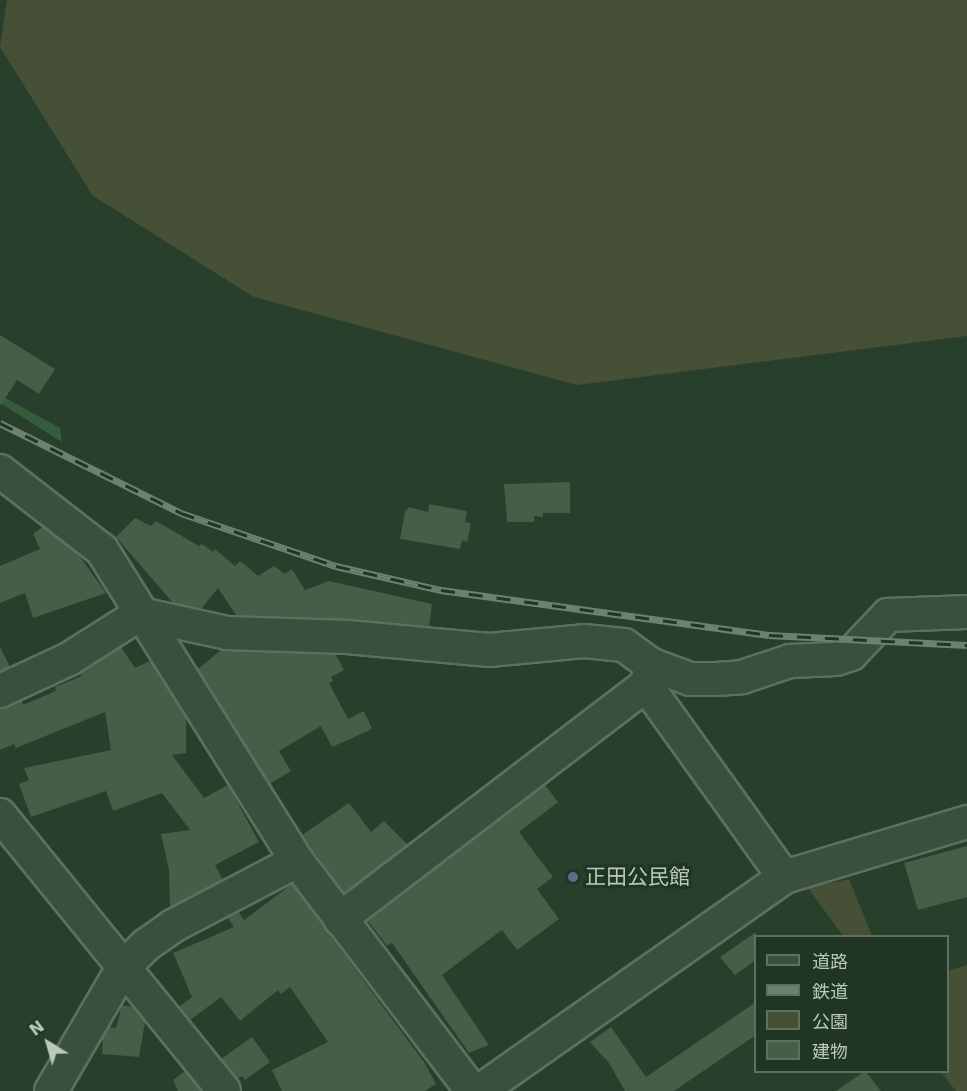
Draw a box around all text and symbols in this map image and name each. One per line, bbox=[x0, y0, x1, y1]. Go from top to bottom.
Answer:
place label: 正田公民館 bbox=[585, 864, 690, 890]
marker: 正田公民館 bbox=[566, 870, 580, 884]
legend bbox=[754, 935, 949, 1073]
text: 道路 bbox=[812, 951, 848, 972]
text: 鉄道 bbox=[812, 981, 848, 1002]
text: 公園 bbox=[812, 1011, 848, 1032]
north arrow bbox=[18, 1013, 78, 1073]
text: N bbox=[26, 1017, 48, 1040]
text: 建物 bbox=[812, 1041, 848, 1062]

